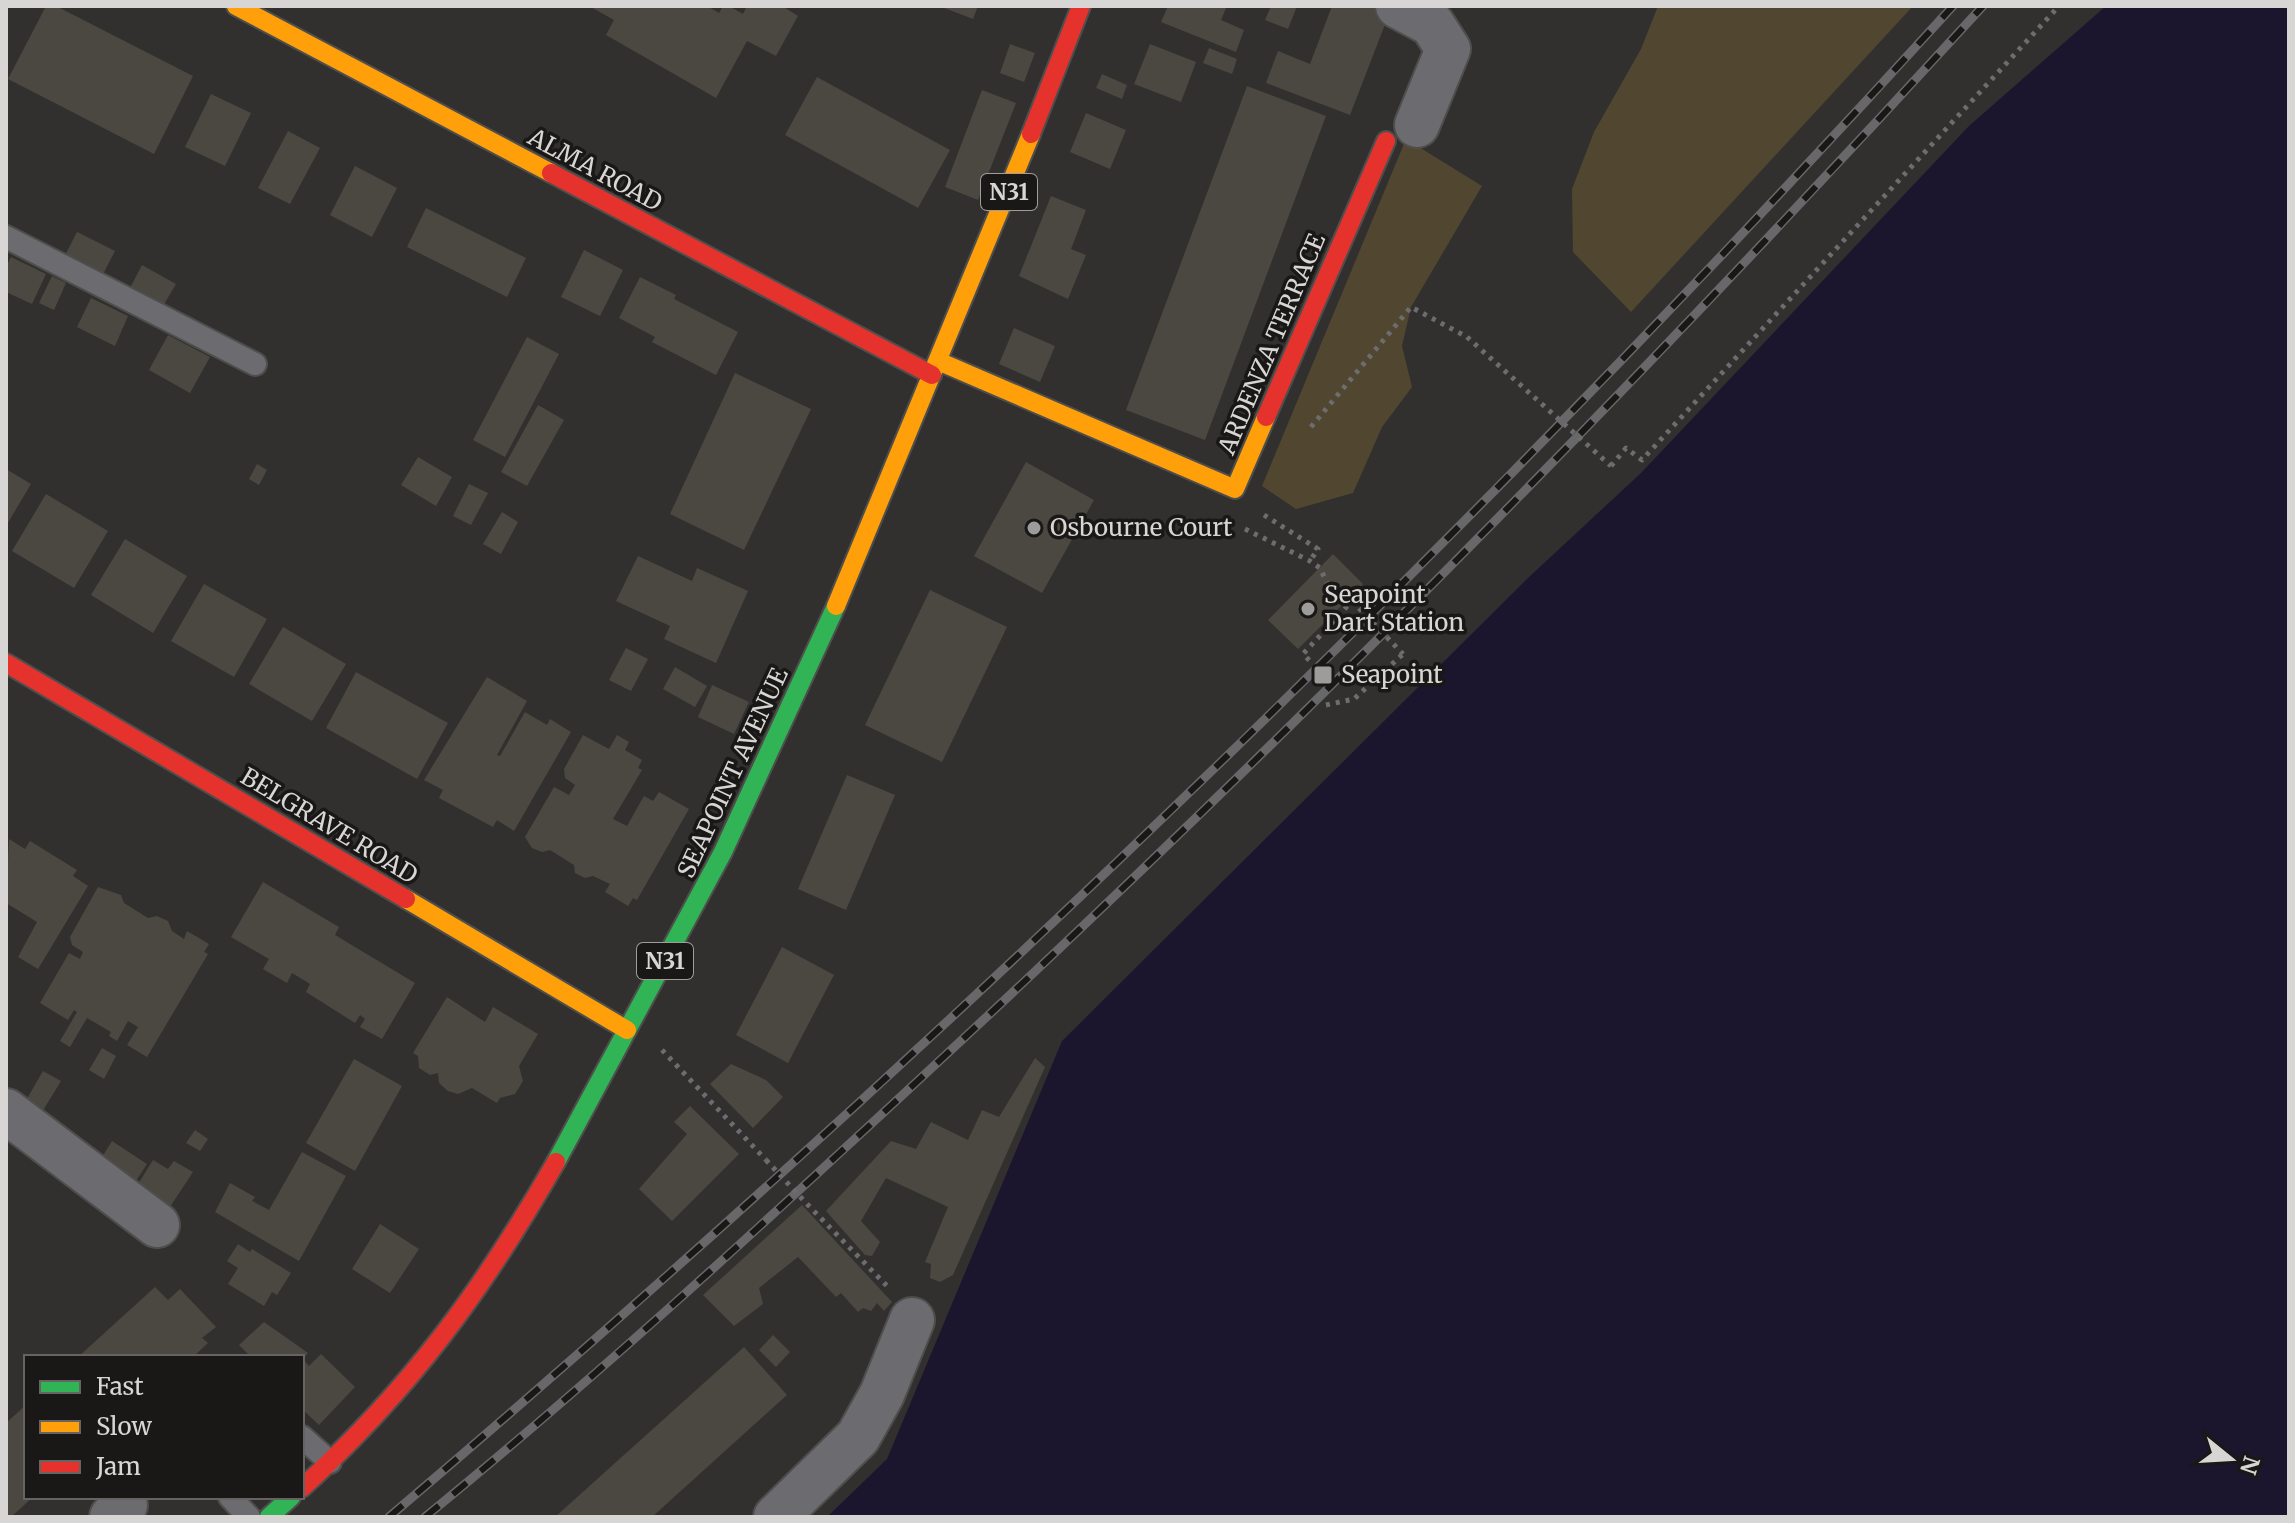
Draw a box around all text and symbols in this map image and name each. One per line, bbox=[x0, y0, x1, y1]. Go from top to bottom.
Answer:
street label: ALMA ROAD bbox=[522, 121, 667, 218]
road number: N31 bbox=[981, 174, 1037, 210]
street label: ARDENZA TERRACE bbox=[1211, 228, 1332, 460]
place label: Osbourne Court bbox=[1050, 512, 1233, 543]
marker: Osbourne Court bbox=[1025, 519, 1043, 537]
place label: Seapoint Dart Station bbox=[1324, 579, 1464, 638]
marker: Seapoint Dart Station bbox=[1299, 600, 1317, 618]
place label: Seapoint bbox=[1341, 659, 1443, 690]
street label: SEAPOINT AVENUE bbox=[670, 662, 795, 883]
marker: Seapoint bbox=[1312, 664, 1334, 686]
street label: BELGRAVE ROAD bbox=[235, 761, 423, 891]
road number: N31 bbox=[637, 943, 693, 979]
legend bbox=[24, 1355, 304, 1499]
text: Fast bbox=[96, 1371, 144, 1402]
text: Slow bbox=[96, 1411, 152, 1442]
north arrow bbox=[2191, 1419, 2271, 1499]
text: Jam bbox=[95, 1451, 141, 1482]
text: N bbox=[2234, 1453, 2266, 1478]

